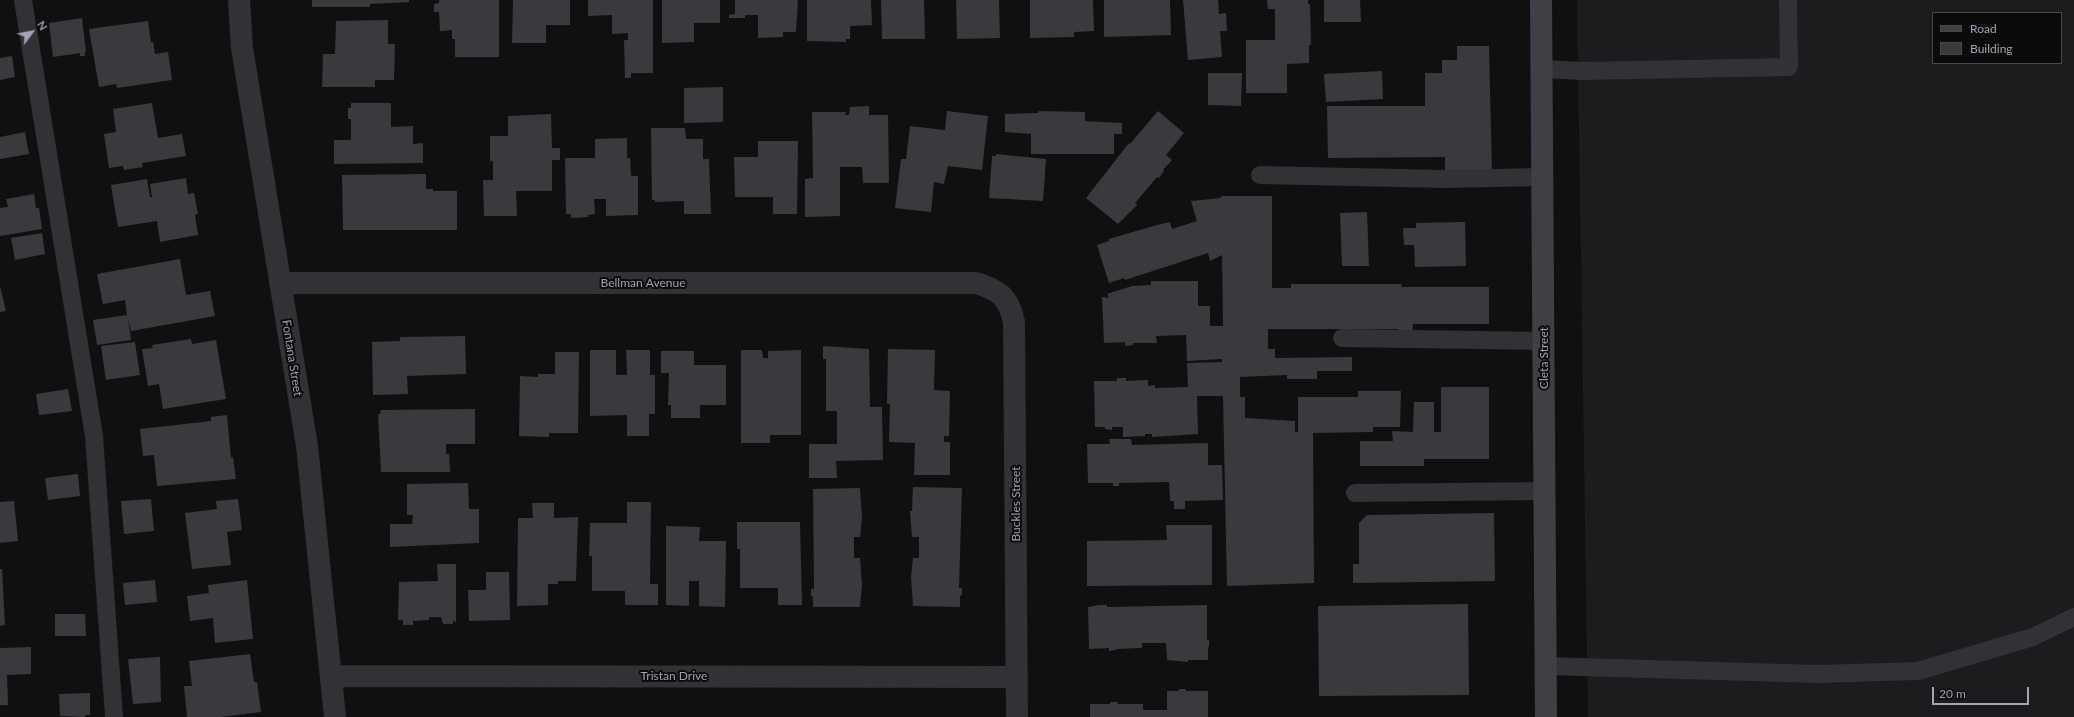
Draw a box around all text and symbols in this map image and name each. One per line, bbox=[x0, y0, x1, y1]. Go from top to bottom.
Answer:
north arrow bbox=[12, 12, 52, 52]
legend bbox=[1932, 12, 2062, 64]
text: N bbox=[35, 18, 50, 32]
text: Road bbox=[1970, 21, 1997, 36]
text: Building bbox=[1970, 41, 2013, 56]
street label: Bellman Avenue bbox=[601, 276, 685, 290]
street label: Fontana Street bbox=[279, 319, 305, 397]
street label: Cleta Street bbox=[1537, 327, 1551, 389]
street label: Buckles Street bbox=[1009, 466, 1023, 542]
street label: Tristan Drive bbox=[641, 669, 707, 683]
scale bar bbox=[1934, 679, 2031, 705]
text: 20 m bbox=[1939, 686, 1966, 701]

